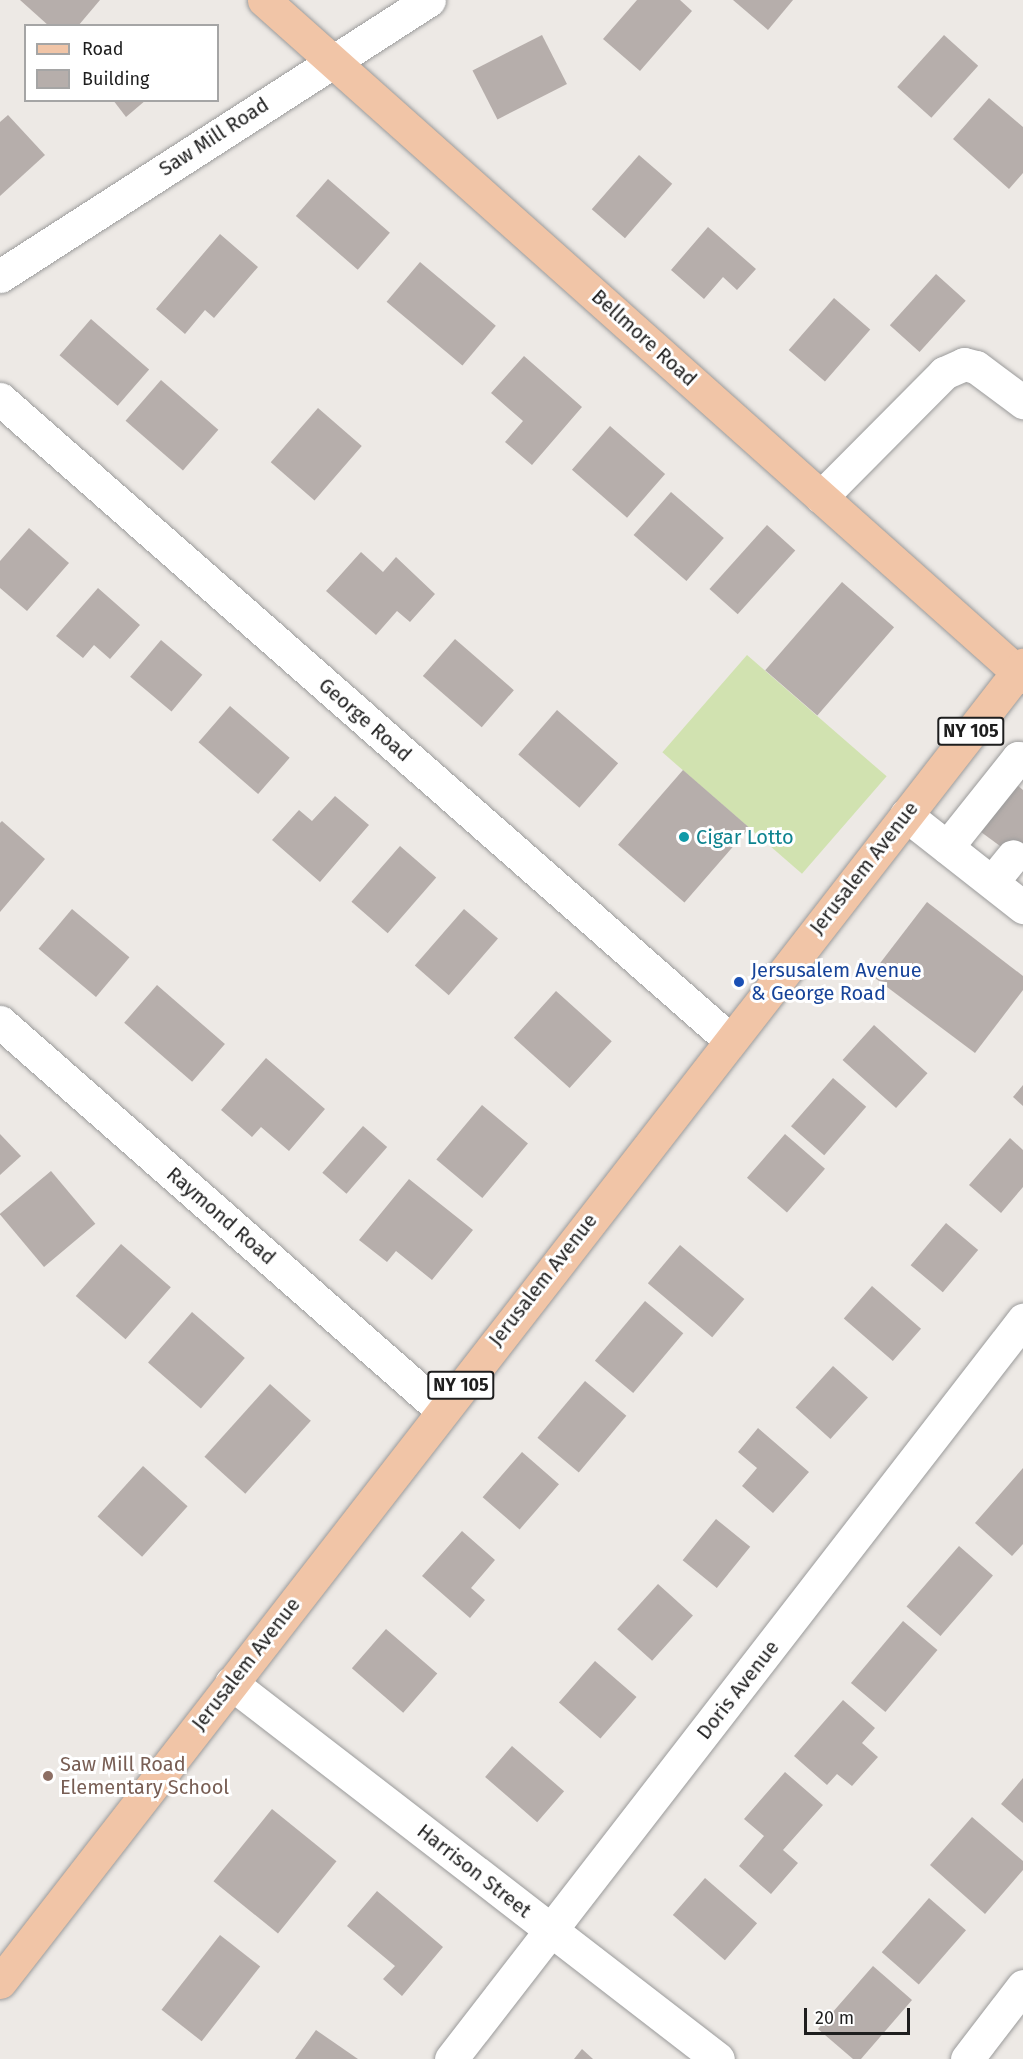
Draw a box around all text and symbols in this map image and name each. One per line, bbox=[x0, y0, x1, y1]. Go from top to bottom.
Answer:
legend bbox=[24, 24, 219, 102]
text: Road bbox=[82, 38, 124, 60]
text: Building bbox=[82, 68, 149, 90]
street label: Saw Mill Road bbox=[155, 93, 273, 181]
street label: Bellmore Road bbox=[587, 285, 701, 391]
street label: George Road bbox=[314, 673, 416, 767]
road number: NY 105 bbox=[936, 716, 1006, 746]
street label: Jerusalem Avenue bbox=[805, 797, 923, 939]
place label: Cigar Lotto bbox=[696, 825, 794, 849]
marker: Cigar Lotto bbox=[677, 830, 691, 844]
place label: Jersusalem Avenue & George Road bbox=[751, 958, 922, 1005]
marker: Jersusalem Avenue & George Road bbox=[732, 975, 746, 989]
street label: Raymond Road bbox=[162, 1162, 280, 1270]
street label: Jerusalem Avenue bbox=[484, 1209, 602, 1351]
road number: NY 105 bbox=[426, 1370, 496, 1400]
street label: Jerusalem Avenue bbox=[187, 1593, 305, 1735]
street label: Doris Avenue bbox=[692, 1636, 784, 1744]
place label: Saw Mill Road Elementary School bbox=[60, 1752, 229, 1799]
marker: Saw Mill Road Elementary School bbox=[41, 1769, 55, 1783]
street label: Harrison Street bbox=[412, 1819, 536, 1923]
scale bar bbox=[807, 1996, 914, 2034]
text: 20 m bbox=[815, 2007, 854, 2029]

